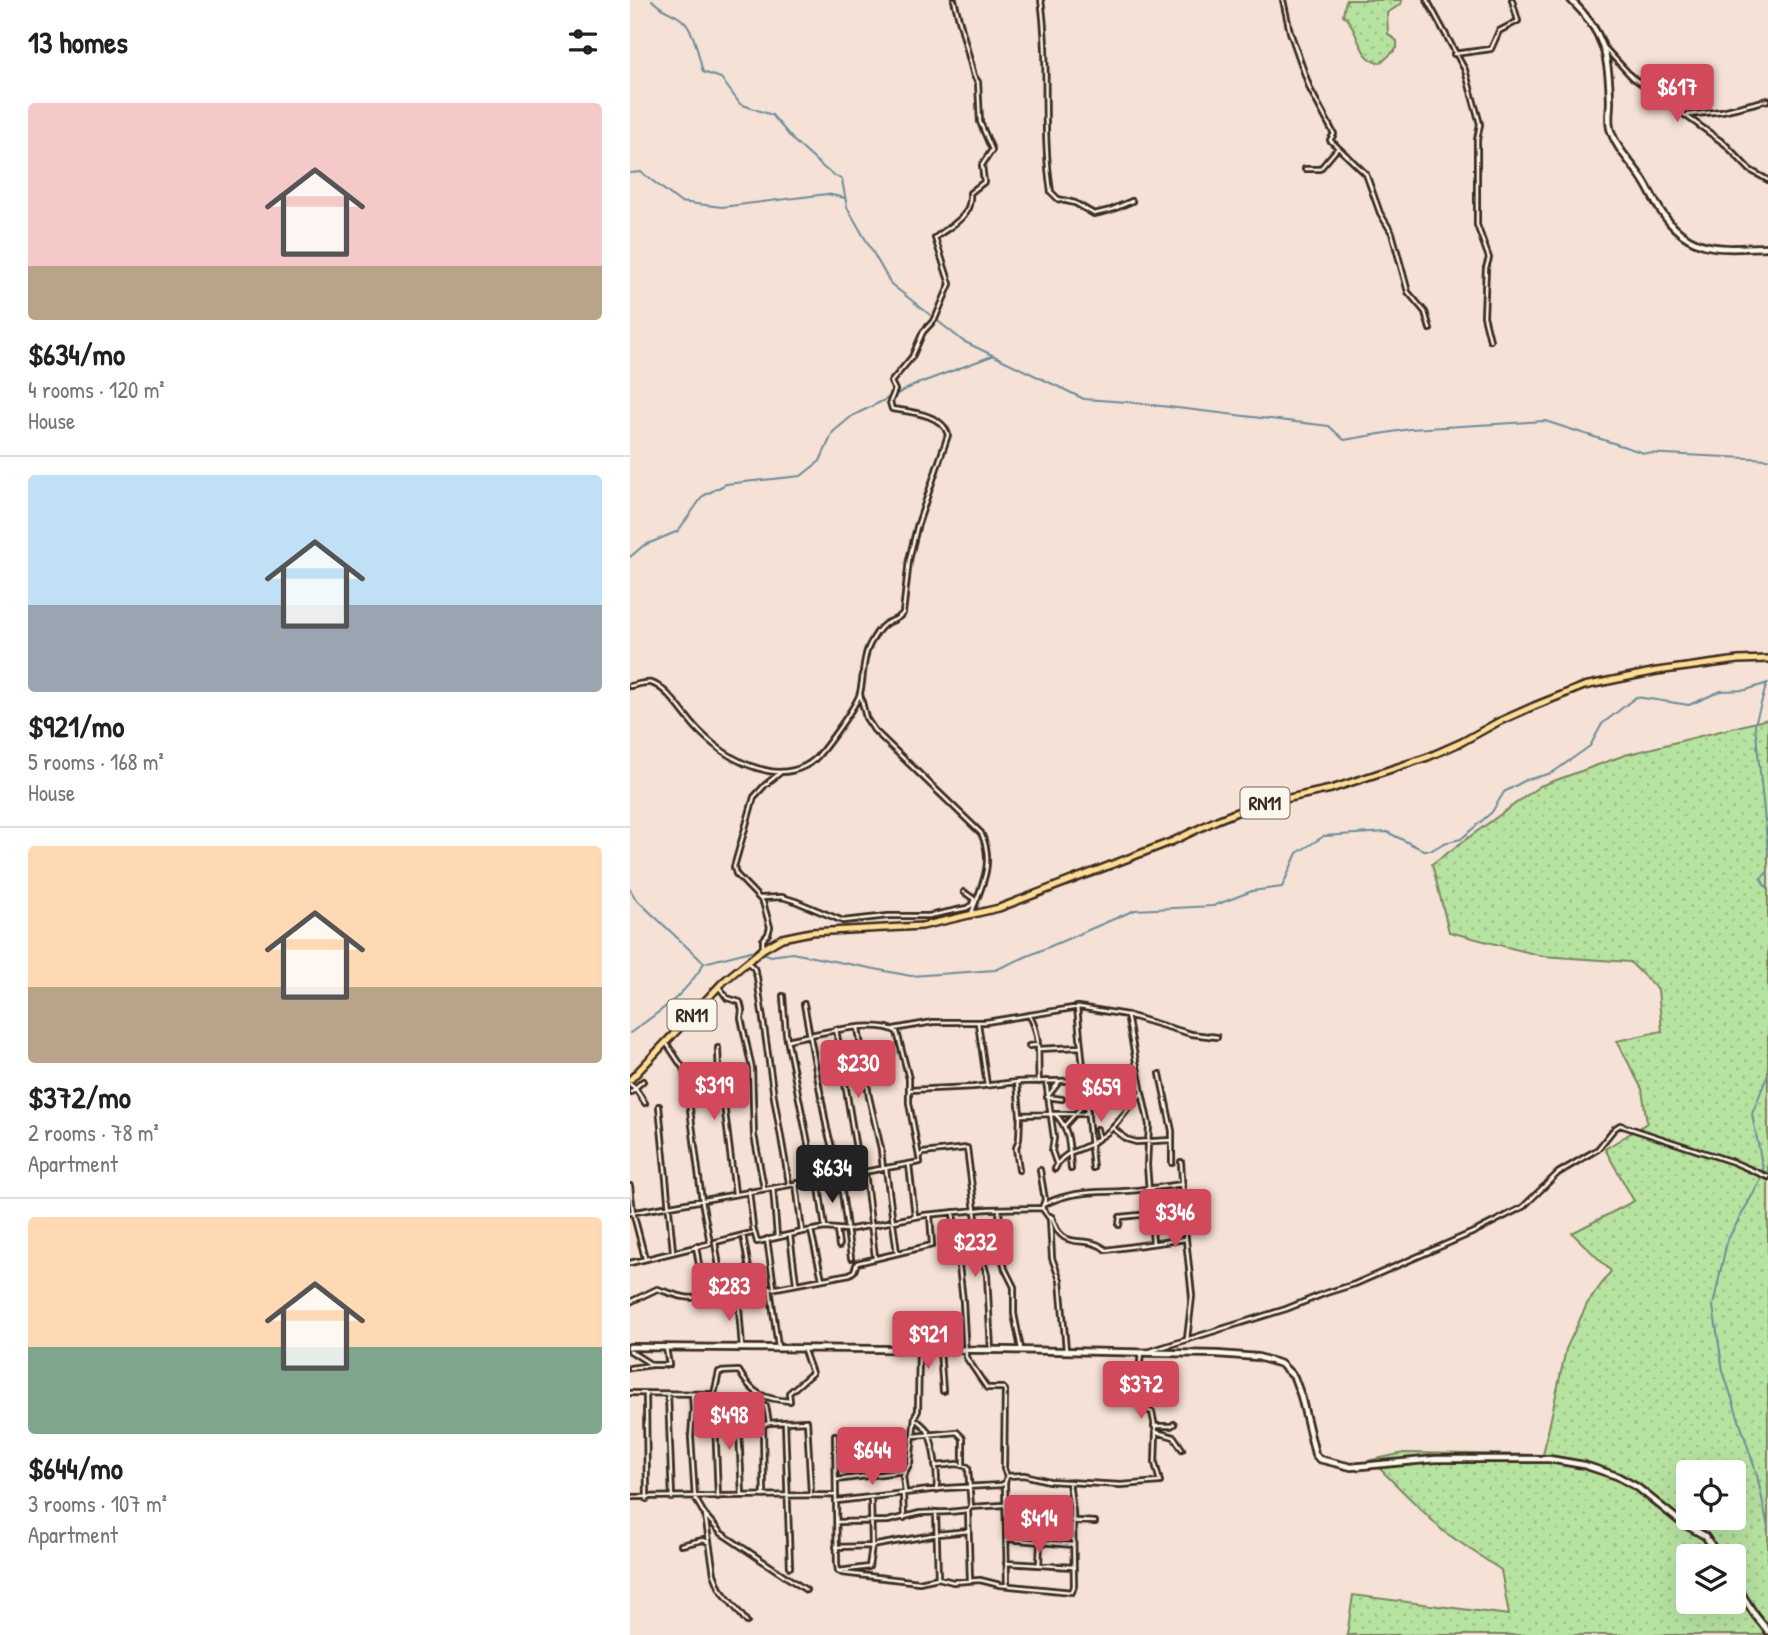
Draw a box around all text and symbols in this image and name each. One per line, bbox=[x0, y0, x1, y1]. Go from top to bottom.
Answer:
text: 13 homes bbox=[28, 22, 128, 62]
icon: filters bbox=[564, 23, 602, 61]
pin: $617 bbox=[1636, 64, 1718, 124]
text: $617 bbox=[1657, 71, 1697, 102]
icon: home bbox=[252, 149, 378, 275]
text: $634/mo bbox=[28, 334, 125, 374]
text: 4 rooms · 120 m² bbox=[28, 374, 165, 405]
text: House bbox=[28, 405, 75, 436]
icon: home bbox=[252, 521, 378, 647]
text: $921/mo bbox=[28, 706, 124, 746]
text: 5 rooms · 168 m² bbox=[28, 746, 164, 777]
text: House bbox=[28, 777, 75, 808]
road number: RN11 bbox=[1240, 788, 1290, 818]
icon: home bbox=[252, 892, 378, 1018]
road number: RN11 bbox=[668, 1000, 716, 1030]
pin: $230 bbox=[817, 1040, 899, 1100]
text: $230 bbox=[836, 1047, 880, 1078]
pin: $319 bbox=[673, 1062, 755, 1122]
pin: $659 bbox=[1060, 1064, 1142, 1124]
text: $319 bbox=[695, 1069, 733, 1100]
text: $659 bbox=[1081, 1071, 1121, 1102]
text: $372/mo bbox=[28, 1077, 131, 1117]
text: 2 rooms · 78 m² bbox=[28, 1117, 159, 1148]
pin: $634 bbox=[791, 1146, 873, 1205]
text: Apartment bbox=[28, 1148, 118, 1179]
text: $634 bbox=[812, 1152, 852, 1183]
pin: $346 bbox=[1134, 1190, 1216, 1249]
text: $346 bbox=[1155, 1196, 1195, 1227]
pin: $232 bbox=[934, 1220, 1016, 1279]
text: $232 bbox=[953, 1226, 997, 1257]
icon: home bbox=[252, 1263, 378, 1389]
pin: $283 bbox=[688, 1264, 770, 1323]
text: $283 bbox=[708, 1270, 750, 1301]
pin: $921 bbox=[887, 1312, 969, 1371]
text: $921 bbox=[908, 1318, 948, 1349]
pin: $372 bbox=[1100, 1362, 1182, 1421]
text: $372 bbox=[1119, 1368, 1163, 1399]
pin: $498 bbox=[688, 1392, 770, 1452]
text: $498 bbox=[710, 1399, 748, 1430]
pin: $644 bbox=[831, 1428, 913, 1487]
text: $644 bbox=[853, 1434, 891, 1465]
text: $644/mo bbox=[28, 1448, 123, 1488]
map controls bbox=[1676, 1460, 1746, 1614]
button: locate bbox=[1676, 1460, 1746, 1530]
text: 3 rooms · 107 m² bbox=[28, 1488, 167, 1519]
pin: $414 bbox=[998, 1496, 1080, 1555]
text: $414 bbox=[1020, 1502, 1058, 1533]
text: Apartment bbox=[28, 1519, 118, 1550]
button: layers bbox=[1676, 1544, 1746, 1614]

